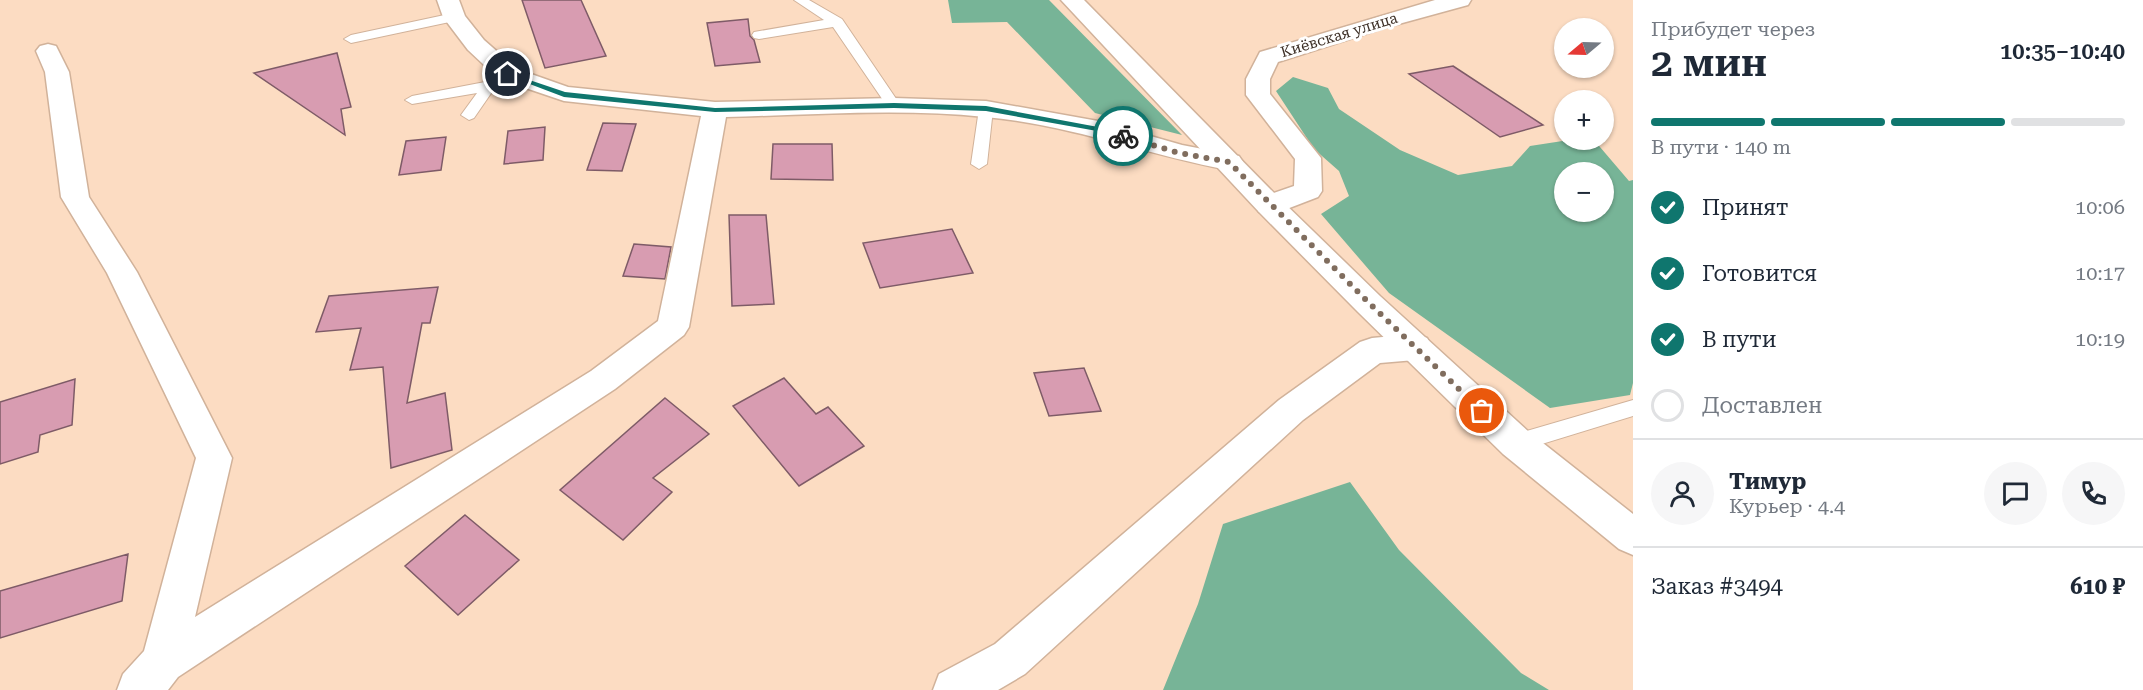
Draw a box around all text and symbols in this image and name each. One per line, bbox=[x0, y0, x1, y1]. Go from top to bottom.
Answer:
street label: Киёвская улица bbox=[1278, 9, 1400, 61]
text: Прибудет через bbox=[1651, 17, 1815, 41]
north arrow bbox=[1554, 18, 1614, 78]
map controls bbox=[1554, 18, 1614, 222]
text: 10:35–10:40 bbox=[2000, 39, 2125, 64]
text: 2 мин bbox=[1651, 40, 1767, 86]
pin bbox=[482, 48, 533, 99]
icon: home bbox=[491, 57, 524, 90]
button: + bbox=[1554, 90, 1614, 150]
courier bbox=[1093, 106, 1153, 166]
icon: bike bbox=[1107, 120, 1140, 153]
text: В пути · 140 m bbox=[1651, 135, 1791, 159]
button: − bbox=[1554, 162, 1614, 222]
icon: check bbox=[1651, 191, 1684, 224]
text: Принят bbox=[1702, 195, 1789, 220]
text: 10:06 bbox=[2075, 195, 2125, 219]
icon: check bbox=[1651, 257, 1684, 290]
text: Готовится bbox=[1702, 261, 1817, 286]
text: 10:17 bbox=[2075, 261, 2125, 285]
icon: check bbox=[1651, 323, 1684, 356]
text: В пути bbox=[1702, 327, 1777, 352]
text: 10:19 bbox=[2075, 327, 2125, 351]
pin bbox=[1456, 385, 1507, 436]
text: Доставлен bbox=[1702, 393, 1822, 418]
icon: bag bbox=[1465, 394, 1498, 427]
button: person bbox=[1651, 462, 1714, 525]
button: chat bbox=[1984, 462, 2047, 525]
button: phone bbox=[2062, 462, 2125, 525]
text: Тимур bbox=[1729, 469, 1806, 494]
text: Курьер · 4.4 bbox=[1729, 494, 1845, 518]
text: Заказ #3494 bbox=[1651, 574, 1783, 599]
text: 610 ₽ bbox=[2070, 574, 2125, 599]

